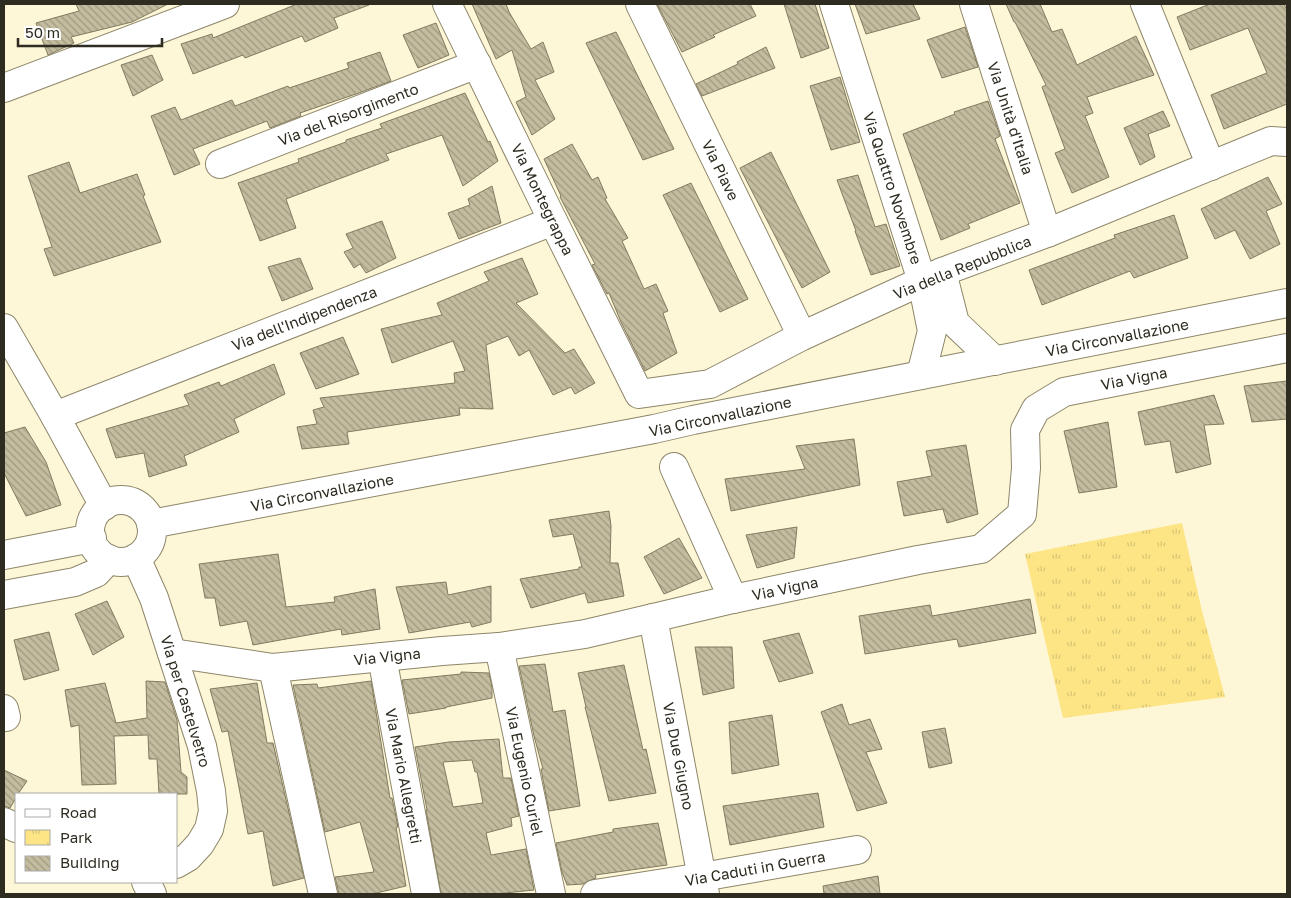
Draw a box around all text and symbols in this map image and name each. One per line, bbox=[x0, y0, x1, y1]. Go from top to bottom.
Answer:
scale bar bbox=[18, 15, 161, 47]
text: 50 m bbox=[25, 23, 60, 41]
street label: Via Unità d'Italia bbox=[984, 59, 1038, 177]
street label: Via del Risorgimento bbox=[275, 79, 421, 149]
street label: Via Quattro Novembre bbox=[860, 110, 926, 267]
street label: Via Piave bbox=[699, 137, 743, 203]
street label: Via Montegrappa bbox=[508, 140, 578, 258]
street label: Via della Repubblica bbox=[890, 231, 1034, 303]
street label: Via dell'Indipendenza bbox=[229, 282, 379, 354]
street label: Via Circonvallazione bbox=[1044, 314, 1190, 360]
street label: Via Vigna bbox=[1099, 363, 1169, 393]
street label: Via Circonvallazione bbox=[647, 392, 793, 440]
street label: Via Circonvallazione bbox=[249, 469, 395, 515]
street label: Via Vigna bbox=[750, 572, 820, 604]
street label: Via per Castelvetro bbox=[157, 633, 215, 769]
street label: Via Vigna bbox=[353, 644, 421, 668]
street label: Via Due Giugno bbox=[660, 701, 698, 811]
street label: Via Eugenio Curiel bbox=[503, 705, 547, 837]
street label: Via Mario Allegretti bbox=[382, 707, 426, 845]
legend bbox=[15, 793, 178, 883]
text: Road bbox=[60, 803, 97, 821]
text: Park bbox=[60, 828, 93, 846]
street label: Via Caduti in Guerra bbox=[683, 847, 827, 889]
text: Building bbox=[60, 853, 120, 871]

